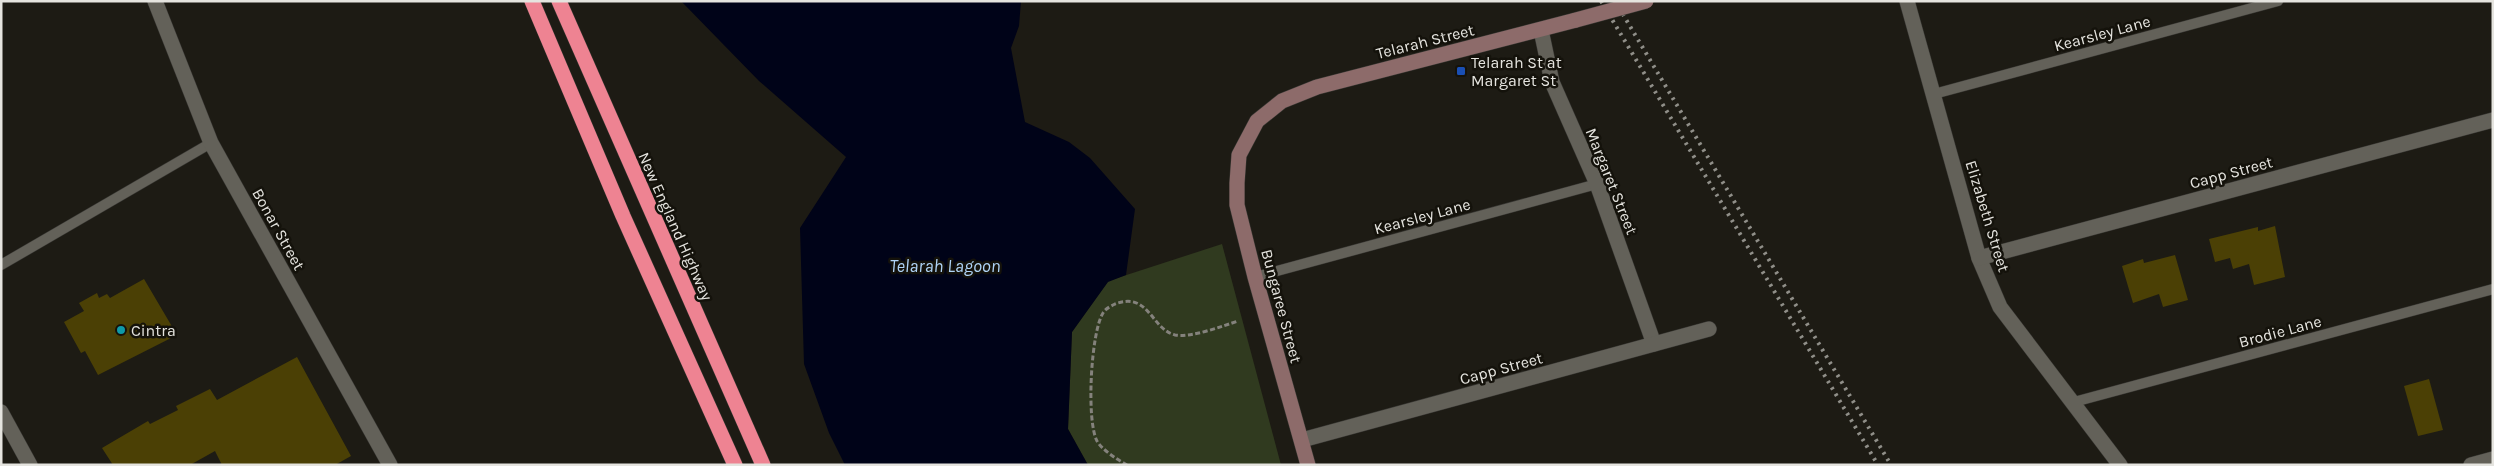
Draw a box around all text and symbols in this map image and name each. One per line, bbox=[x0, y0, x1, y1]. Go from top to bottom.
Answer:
street label: Kearsley Lane bbox=[2052, 11, 2152, 55]
street label: Telarah Street bbox=[1374, 20, 1476, 63]
place label: Telarah St at Margaret St bbox=[1471, 53, 1562, 90]
marker: Telarah St at Margaret St bbox=[1455, 65, 1467, 77]
street label: Margaret Street bbox=[1581, 125, 1642, 237]
street label: New England Highway bbox=[634, 149, 717, 304]
street label: Capp Street bbox=[2188, 152, 2275, 193]
street label: Elizabeth Street bbox=[1962, 158, 2014, 274]
street label: Bonar Street bbox=[248, 185, 309, 273]
street label: Kearsley Lane bbox=[1372, 194, 1472, 238]
street label: Bungaree Street bbox=[1257, 247, 1306, 365]
water label: Telarah Lagoon bbox=[890, 255, 1000, 277]
street label: Brodie Lane bbox=[2237, 311, 2324, 352]
place label: Cintra bbox=[131, 321, 176, 340]
marker: Cintra bbox=[115, 324, 127, 336]
street label: Capp Street bbox=[1458, 348, 1545, 389]

